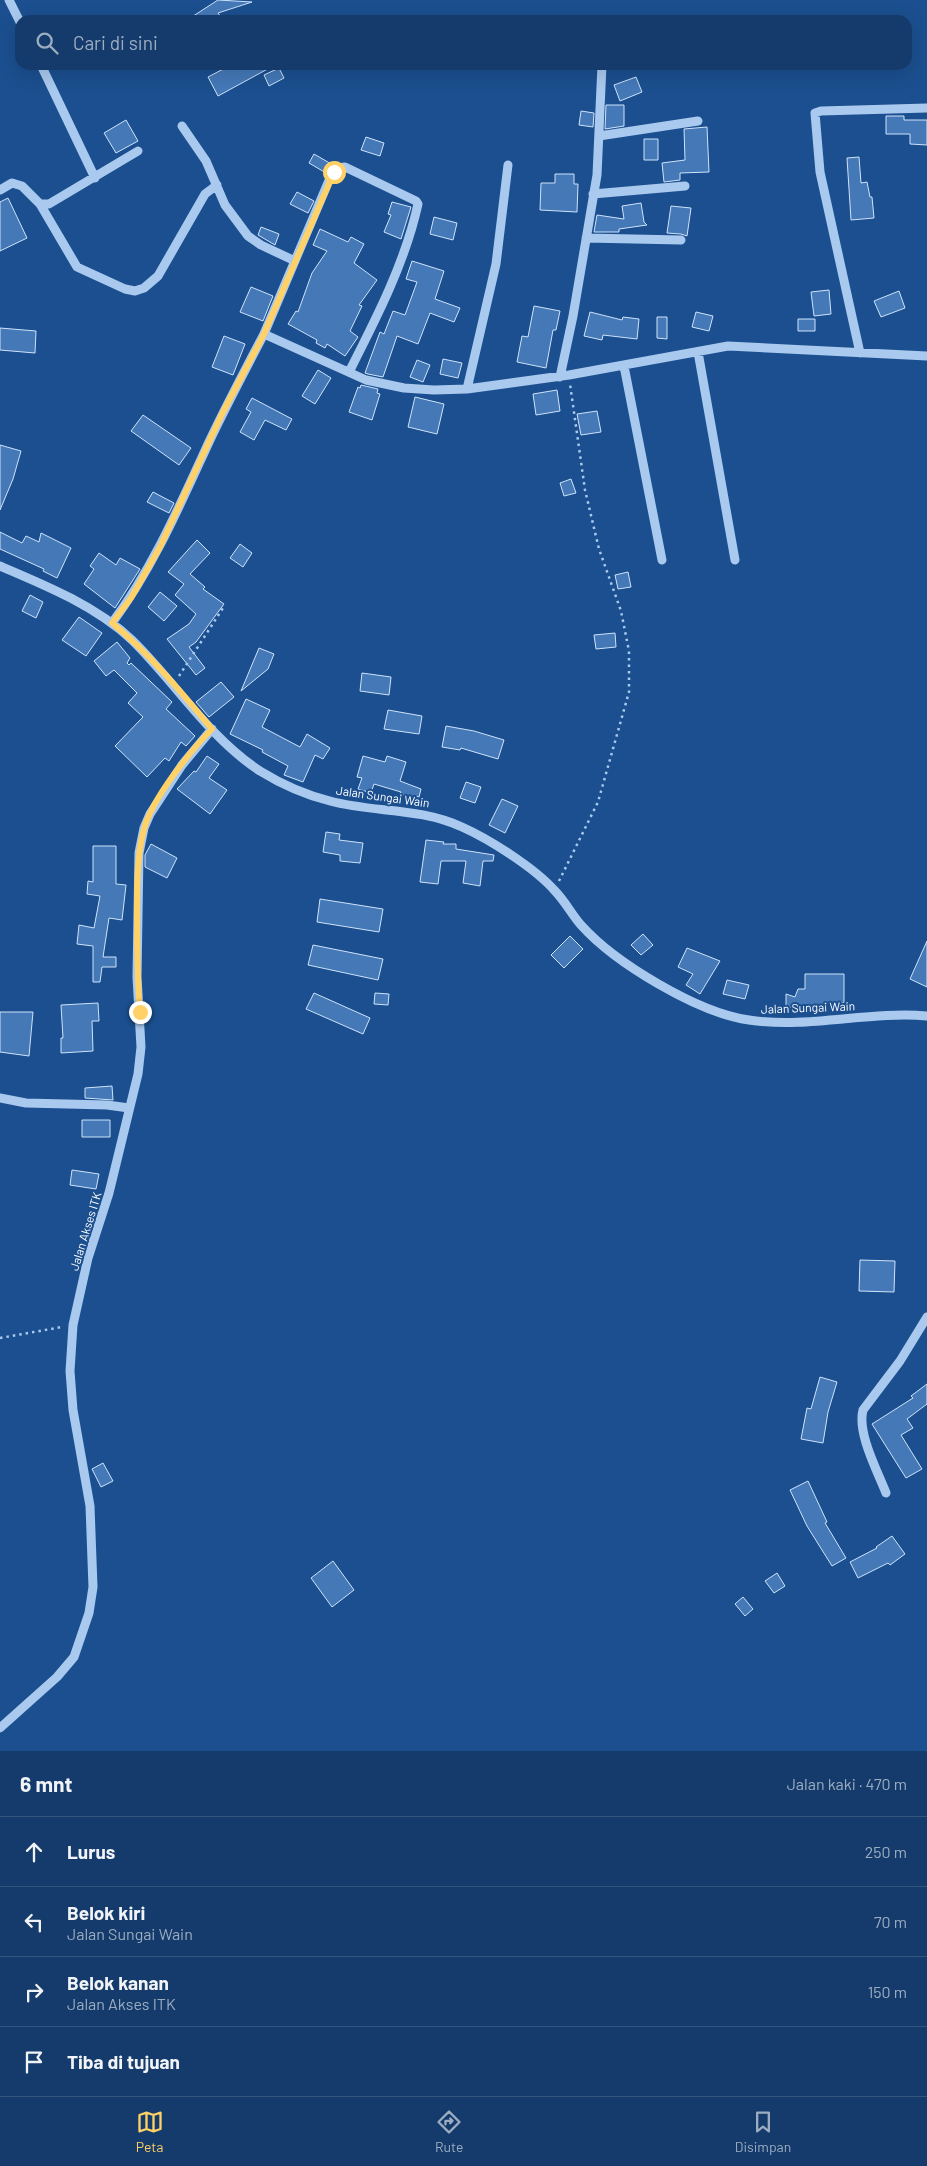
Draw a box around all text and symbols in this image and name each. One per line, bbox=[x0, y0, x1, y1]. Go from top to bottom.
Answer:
search box bbox=[15, 15, 912, 70]
icon: search bbox=[33, 29, 61, 57]
text: Cari di sini bbox=[73, 31, 158, 54]
route start bbox=[323, 161, 346, 184]
street label: Jalan Sungai Wain bbox=[335, 783, 431, 809]
street label: Jalan Sungai Wain bbox=[761, 998, 855, 1016]
route end bbox=[129, 1001, 152, 1024]
street label: Jalan Akses ITK bbox=[66, 1189, 104, 1272]
text: 6 mnt bbox=[20, 1771, 72, 1796]
text: Jalan kaki · 470 m bbox=[787, 1774, 907, 1793]
icon: ahead bbox=[20, 1838, 48, 1866]
text: Lurus bbox=[67, 1840, 115, 1863]
text: 250 m bbox=[865, 1842, 907, 1861]
text: Belok kiri bbox=[67, 1901, 145, 1924]
icon: left bbox=[20, 1908, 48, 1936]
text: 70 m bbox=[874, 1912, 907, 1931]
text: Jalan Sungai Wain bbox=[67, 1924, 193, 1943]
text: Belok kanan bbox=[67, 1971, 169, 1994]
icon: right bbox=[20, 1978, 48, 2006]
text: 150 m bbox=[868, 1982, 907, 2001]
text: Jalan Akses ITK bbox=[67, 1994, 176, 2013]
icon: arrive bbox=[20, 2048, 48, 2076]
text: Tiba di tujuan bbox=[67, 2050, 180, 2073]
tab: Peta bbox=[136, 2108, 164, 2155]
tab: Rute bbox=[435, 2108, 463, 2155]
tab: Disimpan bbox=[735, 2108, 791, 2155]

